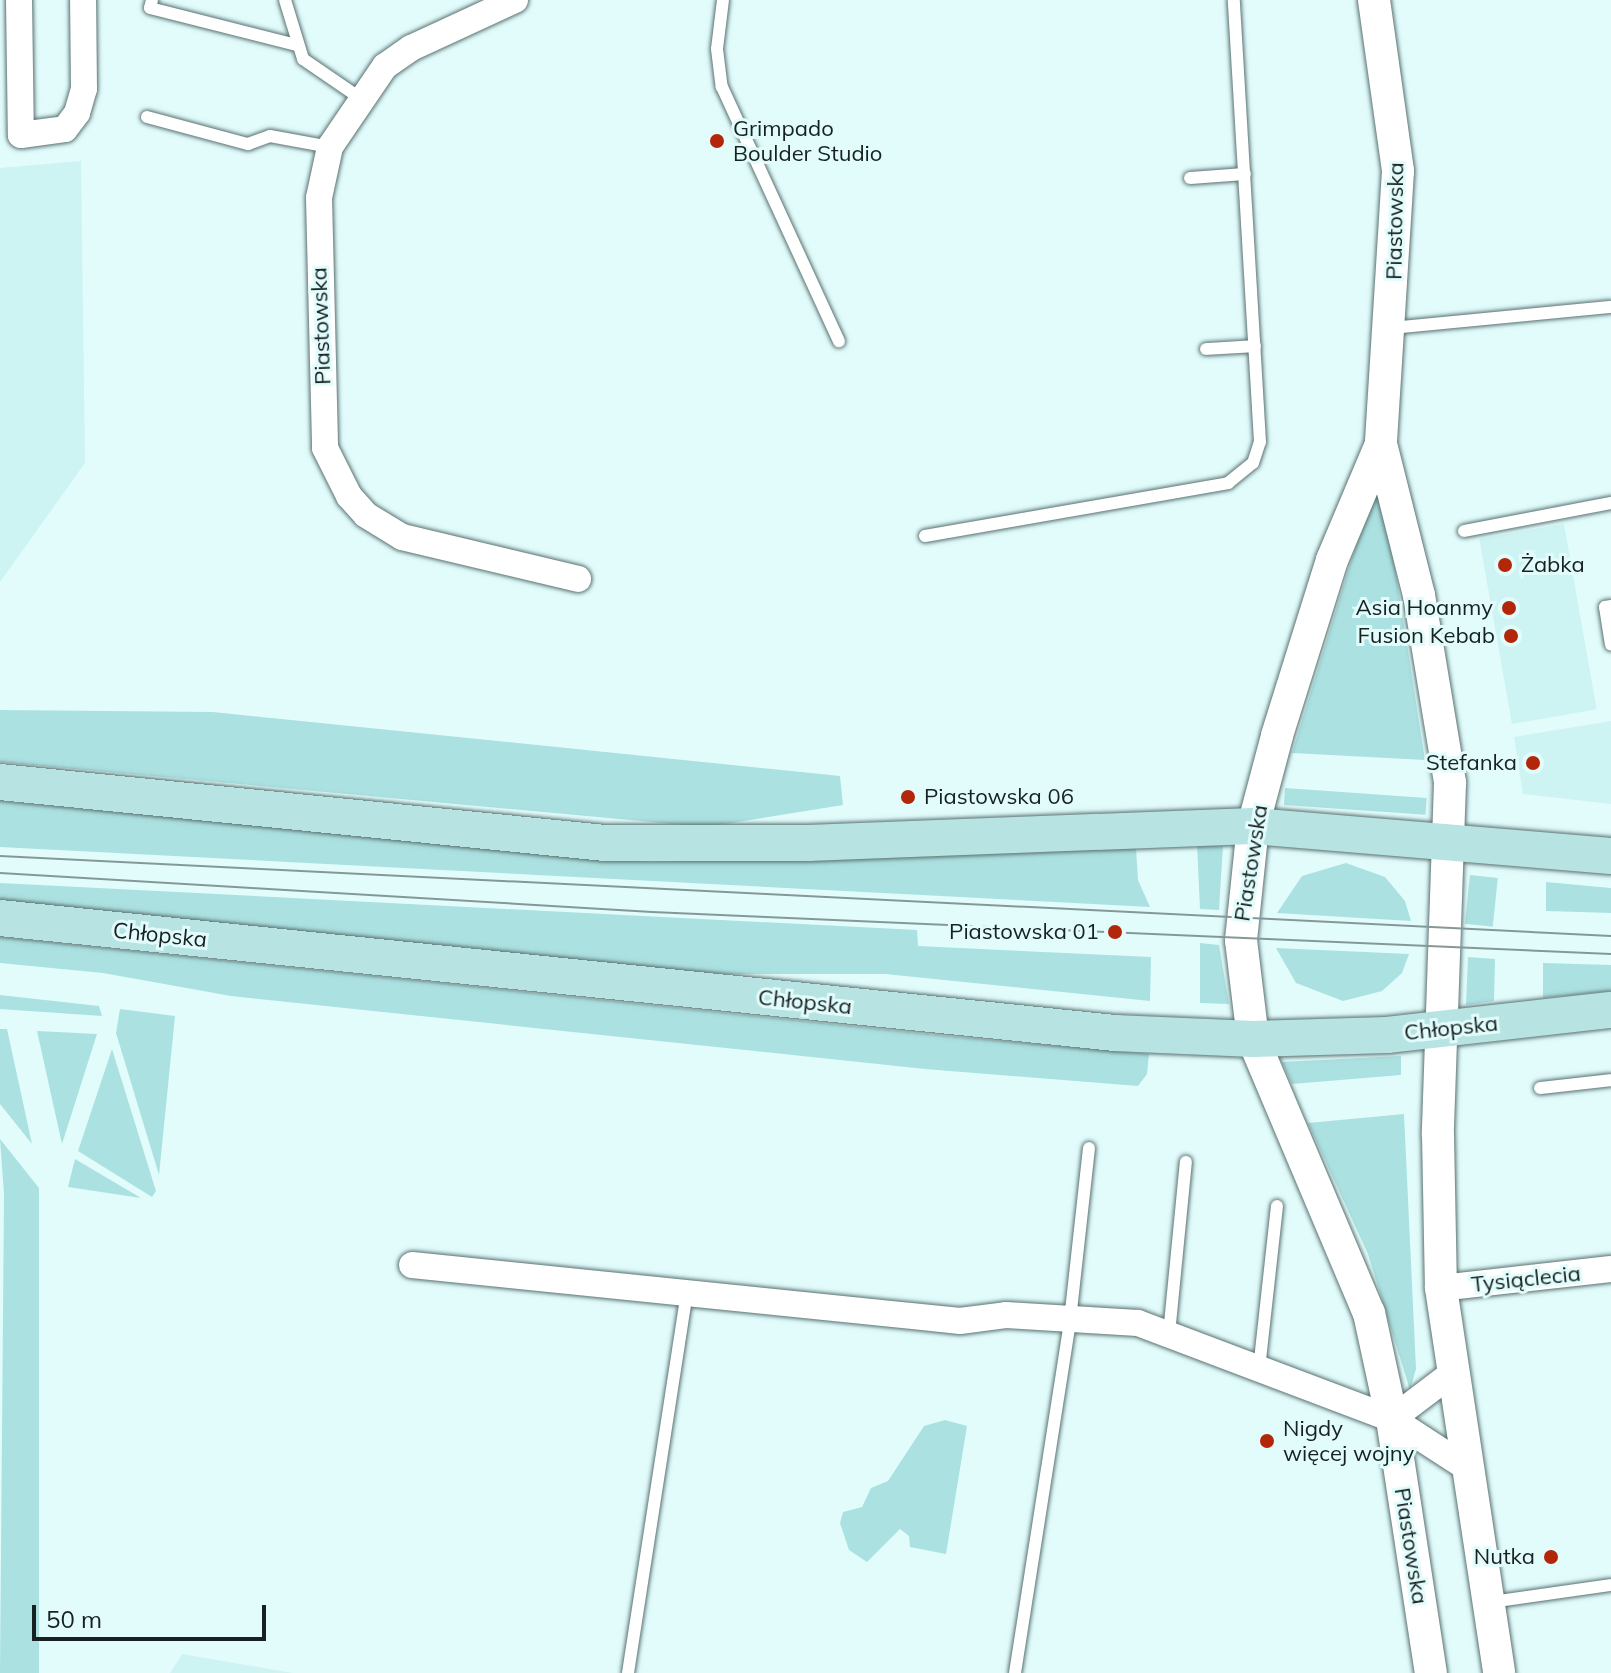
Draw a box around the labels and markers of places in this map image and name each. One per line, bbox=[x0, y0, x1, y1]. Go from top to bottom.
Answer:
place label: Grimpado Boulder Studio bbox=[733, 115, 882, 166]
marker: Grimpado Boulder Studio bbox=[708, 132, 726, 150]
place label: Żabka bbox=[1521, 552, 1585, 578]
marker: Żabka bbox=[1496, 556, 1514, 574]
place label: Asia Hoanmy bbox=[1355, 595, 1493, 621]
marker: Asia Hoanmy bbox=[1500, 599, 1518, 617]
place label: Fusion Kebab bbox=[1358, 623, 1495, 649]
marker: Fusion Kebab bbox=[1502, 627, 1520, 645]
place label: Stefanka bbox=[1426, 750, 1517, 776]
marker: Stefanka bbox=[1524, 754, 1542, 772]
place label: Piastowska 06 bbox=[924, 784, 1074, 810]
marker: Piastowska 06 bbox=[899, 788, 917, 806]
place label: Piastowska 01 bbox=[949, 919, 1099, 945]
marker: Piastowska 01 bbox=[1106, 923, 1124, 941]
place label: Nigdy więcej wojny bbox=[1283, 1415, 1414, 1466]
marker: Nigdy więcej wojny bbox=[1258, 1432, 1276, 1450]
place label: Nutka bbox=[1474, 1544, 1535, 1570]
marker: Nutka bbox=[1542, 1548, 1560, 1566]

